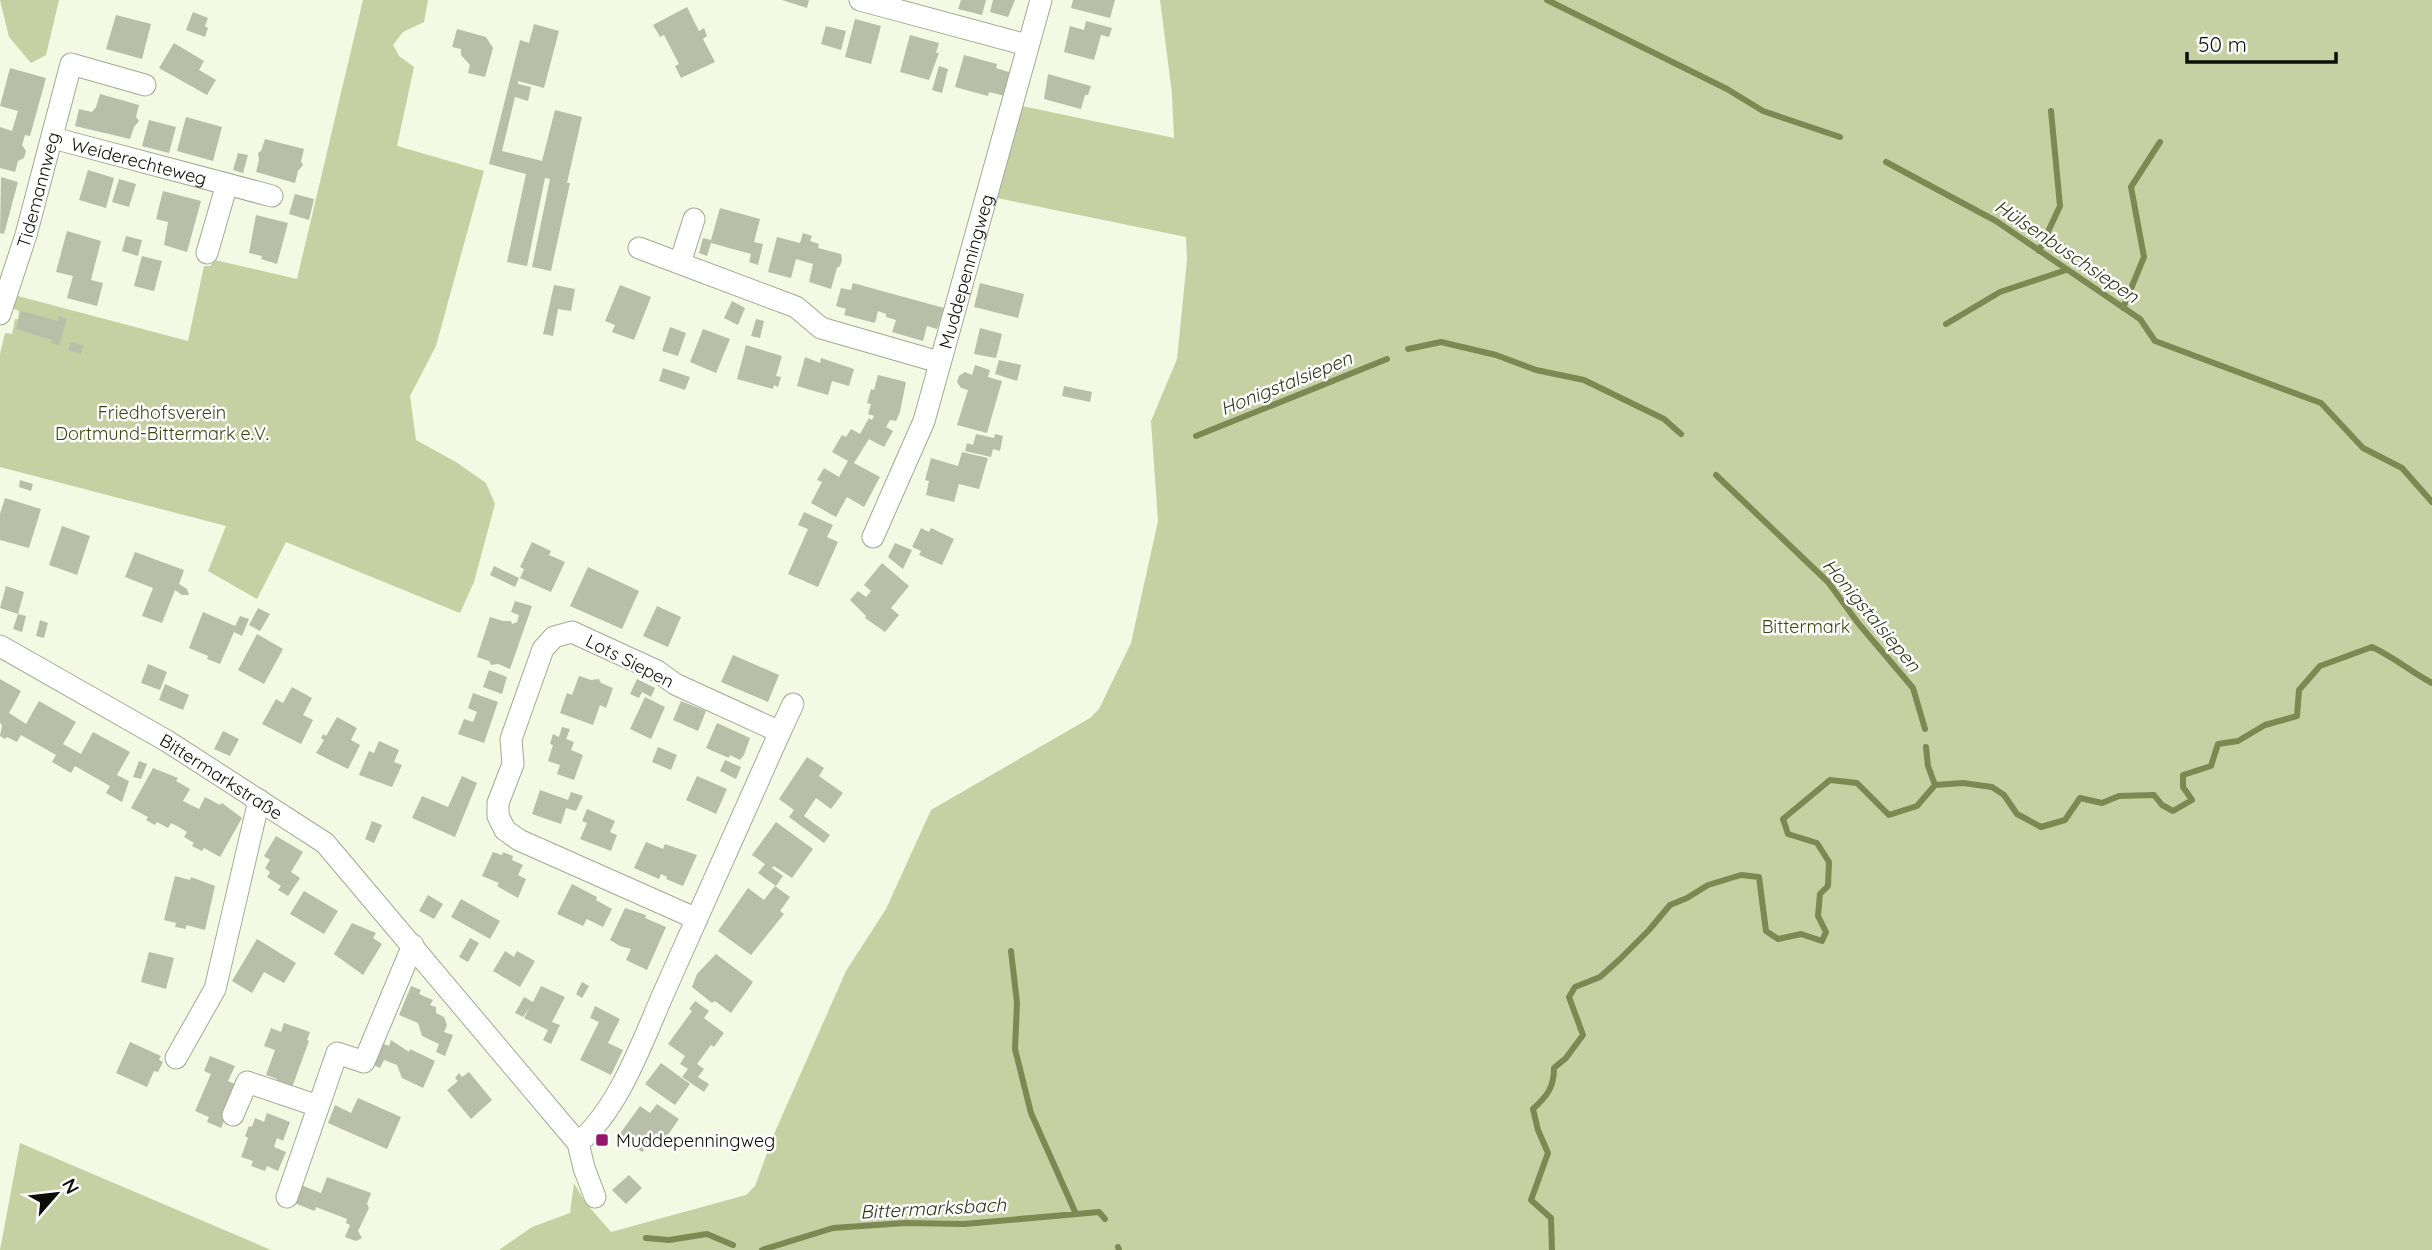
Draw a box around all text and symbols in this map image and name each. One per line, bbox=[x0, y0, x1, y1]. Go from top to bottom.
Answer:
scale bar bbox=[2187, 21, 2336, 65]
text: 50 m bbox=[2198, 31, 2247, 57]
street label: Tidemannweg bbox=[11, 129, 64, 251]
street label: Weiderechteweg bbox=[69, 132, 209, 190]
street label: Muddepenningweg bbox=[933, 191, 998, 351]
water label: Hülsenbuschsiepen bbox=[1991, 194, 2144, 309]
water label: Honigstalsiepen bbox=[1217, 345, 1356, 420]
park label: Friedhofsverein Dortmund-Bittermark e.V. bbox=[55, 401, 269, 445]
water label: Honigstalsiepen bbox=[1818, 554, 1927, 677]
park label: Bittermark bbox=[1762, 615, 1850, 638]
street label: Lots Siepen bbox=[582, 629, 678, 693]
street label: Bittermarkstraße bbox=[156, 728, 287, 824]
place label: Muddepenningweg bbox=[616, 1129, 775, 1152]
marker: Muddepenningweg bbox=[594, 1132, 610, 1148]
north arrow bbox=[21, 1159, 91, 1229]
text: N bbox=[57, 1174, 85, 1198]
water label: Bittermarksbach bbox=[859, 1192, 1008, 1224]

